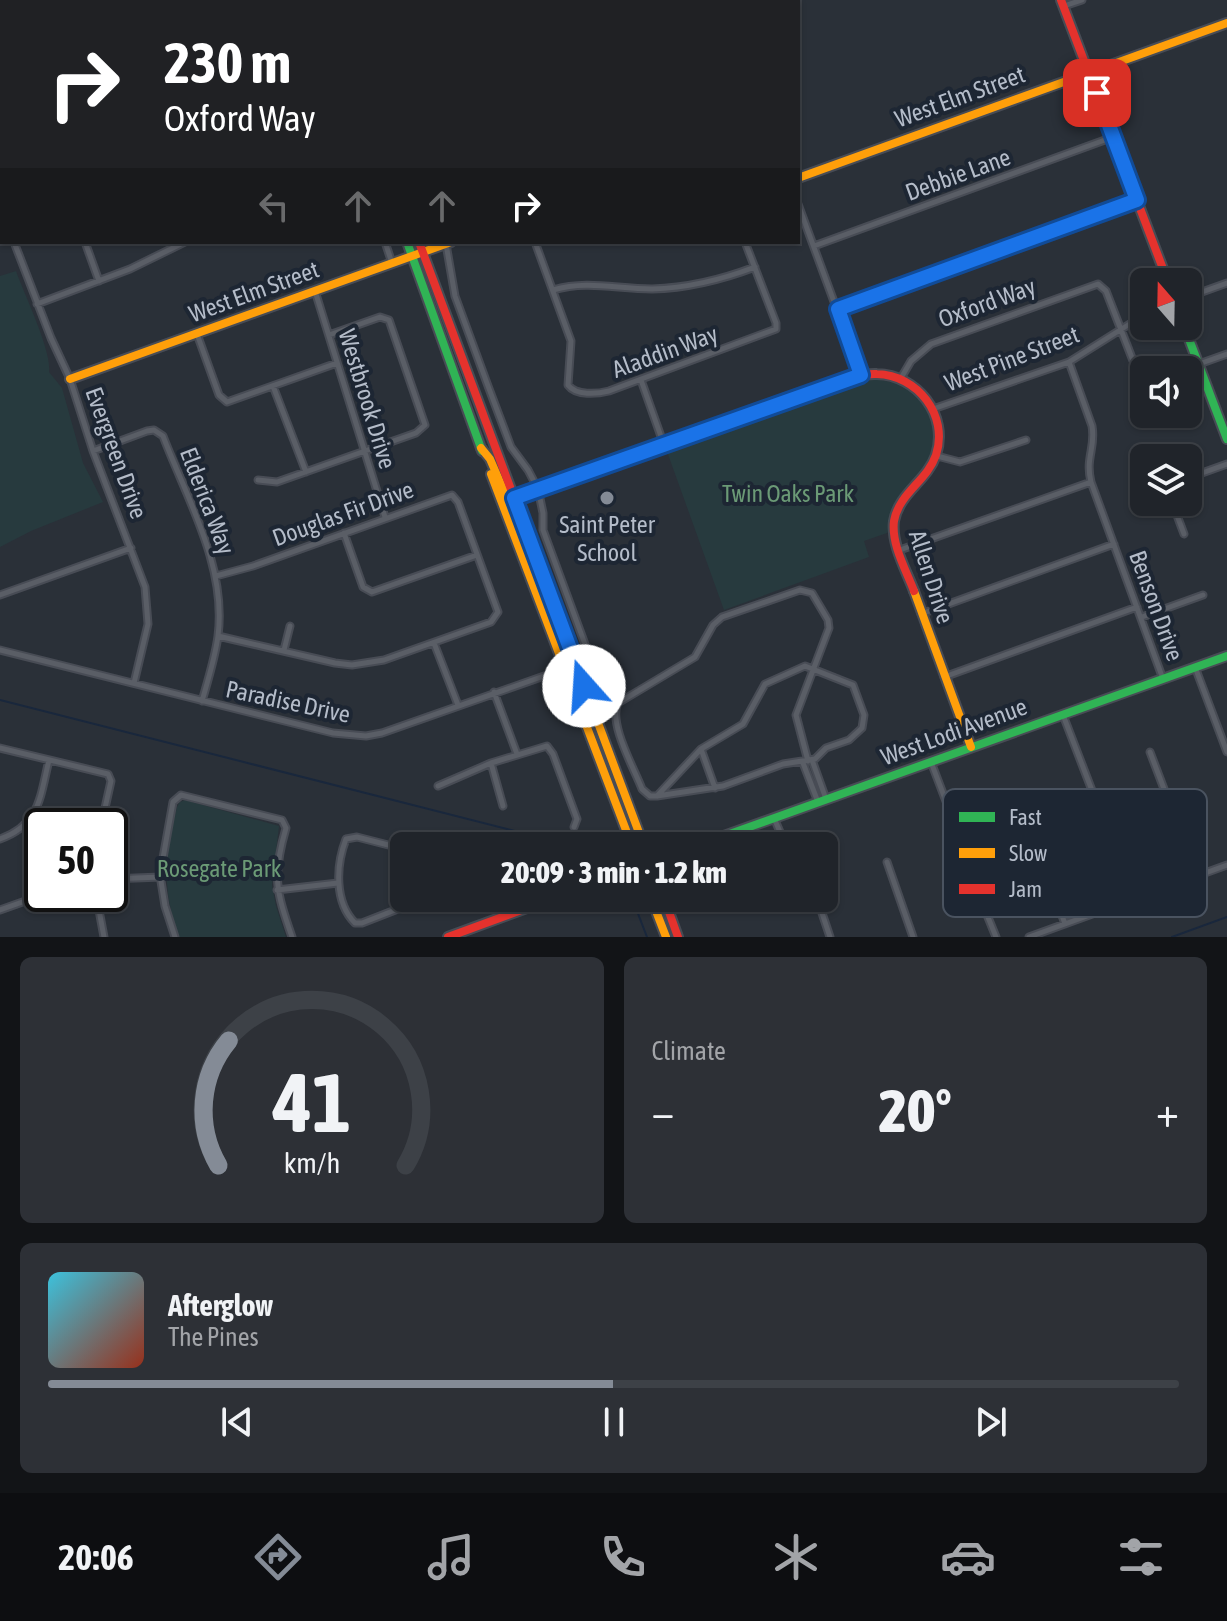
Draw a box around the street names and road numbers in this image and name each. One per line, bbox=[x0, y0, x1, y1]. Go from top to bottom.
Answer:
street label: West Elm Street bbox=[891, 61, 1028, 132]
street label: Debbie Lane bbox=[902, 143, 1014, 206]
street label: West Elm Street bbox=[185, 256, 322, 327]
street label: Oxford Way bbox=[935, 273, 1039, 333]
street label: Aladdin Way bbox=[608, 320, 721, 383]
street label: West Pine Street bbox=[941, 321, 1083, 396]
street label: Westbrook Drive bbox=[333, 326, 402, 472]
street label: Evergreen Drive bbox=[80, 384, 153, 522]
street label: Elderica Way bbox=[175, 444, 240, 558]
street label: Douglas Fir Drive bbox=[269, 476, 417, 552]
street label: Allen Drive bbox=[904, 527, 959, 627]
street label: Benson Drive bbox=[1124, 547, 1189, 665]
street label: Paradise Drive bbox=[224, 675, 353, 728]
street label: West Lodi Avenue bbox=[877, 693, 1031, 770]

